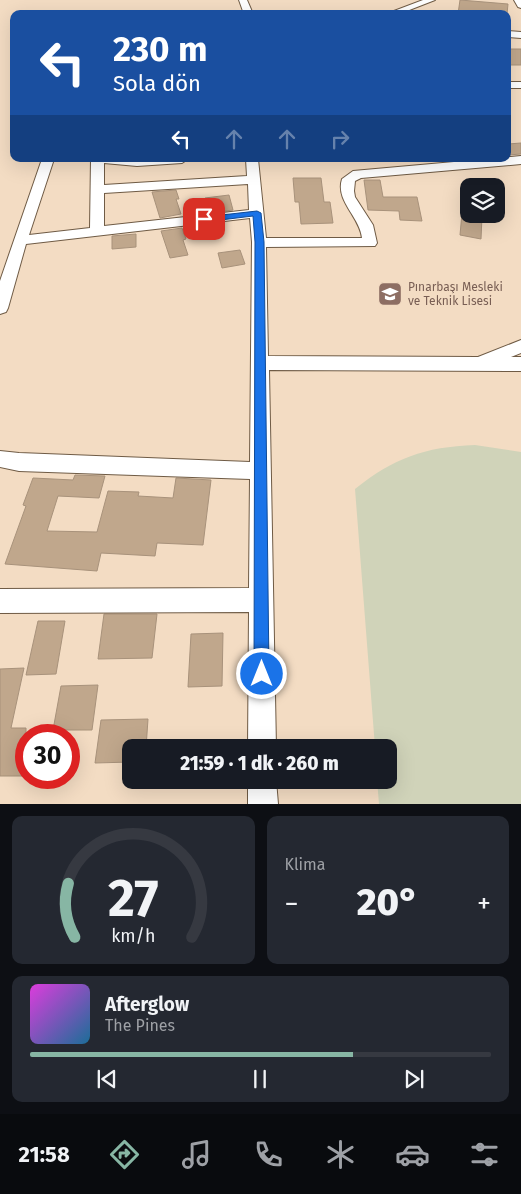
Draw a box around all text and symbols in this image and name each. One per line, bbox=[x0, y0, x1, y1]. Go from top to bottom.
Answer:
text: 230 m bbox=[113, 28, 207, 70]
icon: left bbox=[30, 30, 95, 95]
text: Sola dön bbox=[113, 70, 201, 97]
icon: left bbox=[167, 125, 195, 153]
icon: ahead bbox=[220, 125, 248, 153]
icon: ahead bbox=[273, 125, 301, 153]
icon: right bbox=[326, 125, 354, 153]
map controls bbox=[460, 178, 505, 223]
button: layers bbox=[460, 178, 505, 223]
pin bbox=[183, 198, 225, 240]
icon: arrive bbox=[190, 205, 218, 233]
place label: Pınarbaşı Mesleki ve Teknik Lisesi bbox=[408, 280, 503, 308]
school or university icon: Pınarbaşı Mesleki ve Teknik Lisesi bbox=[377, 281, 403, 307]
position arrow bbox=[235, 647, 287, 699]
speed limit sign: 30 bbox=[15, 724, 80, 789]
text: 21:59 · 1 dk · 260 m bbox=[180, 752, 339, 775]
text: Klima bbox=[285, 855, 326, 874]
text: 27 bbox=[108, 867, 159, 930]
text: 20° bbox=[357, 879, 419, 925]
text: − bbox=[285, 887, 299, 920]
text: + bbox=[477, 887, 491, 920]
text: km/h bbox=[111, 925, 155, 947]
text: Afterglow bbox=[105, 993, 189, 1016]
text: The Pines bbox=[105, 1016, 175, 1035]
icon: previous bbox=[93, 1065, 121, 1093]
icon: pause bbox=[246, 1065, 274, 1093]
icon: next bbox=[400, 1065, 428, 1093]
icon: directions bbox=[107, 1137, 142, 1172]
icon: music bbox=[179, 1137, 214, 1172]
icon: phone bbox=[251, 1137, 286, 1172]
icon: climate bbox=[323, 1137, 358, 1172]
icon: car bbox=[395, 1137, 430, 1172]
icon: filters bbox=[467, 1137, 502, 1172]
text: 21:58 bbox=[19, 1141, 70, 1168]

